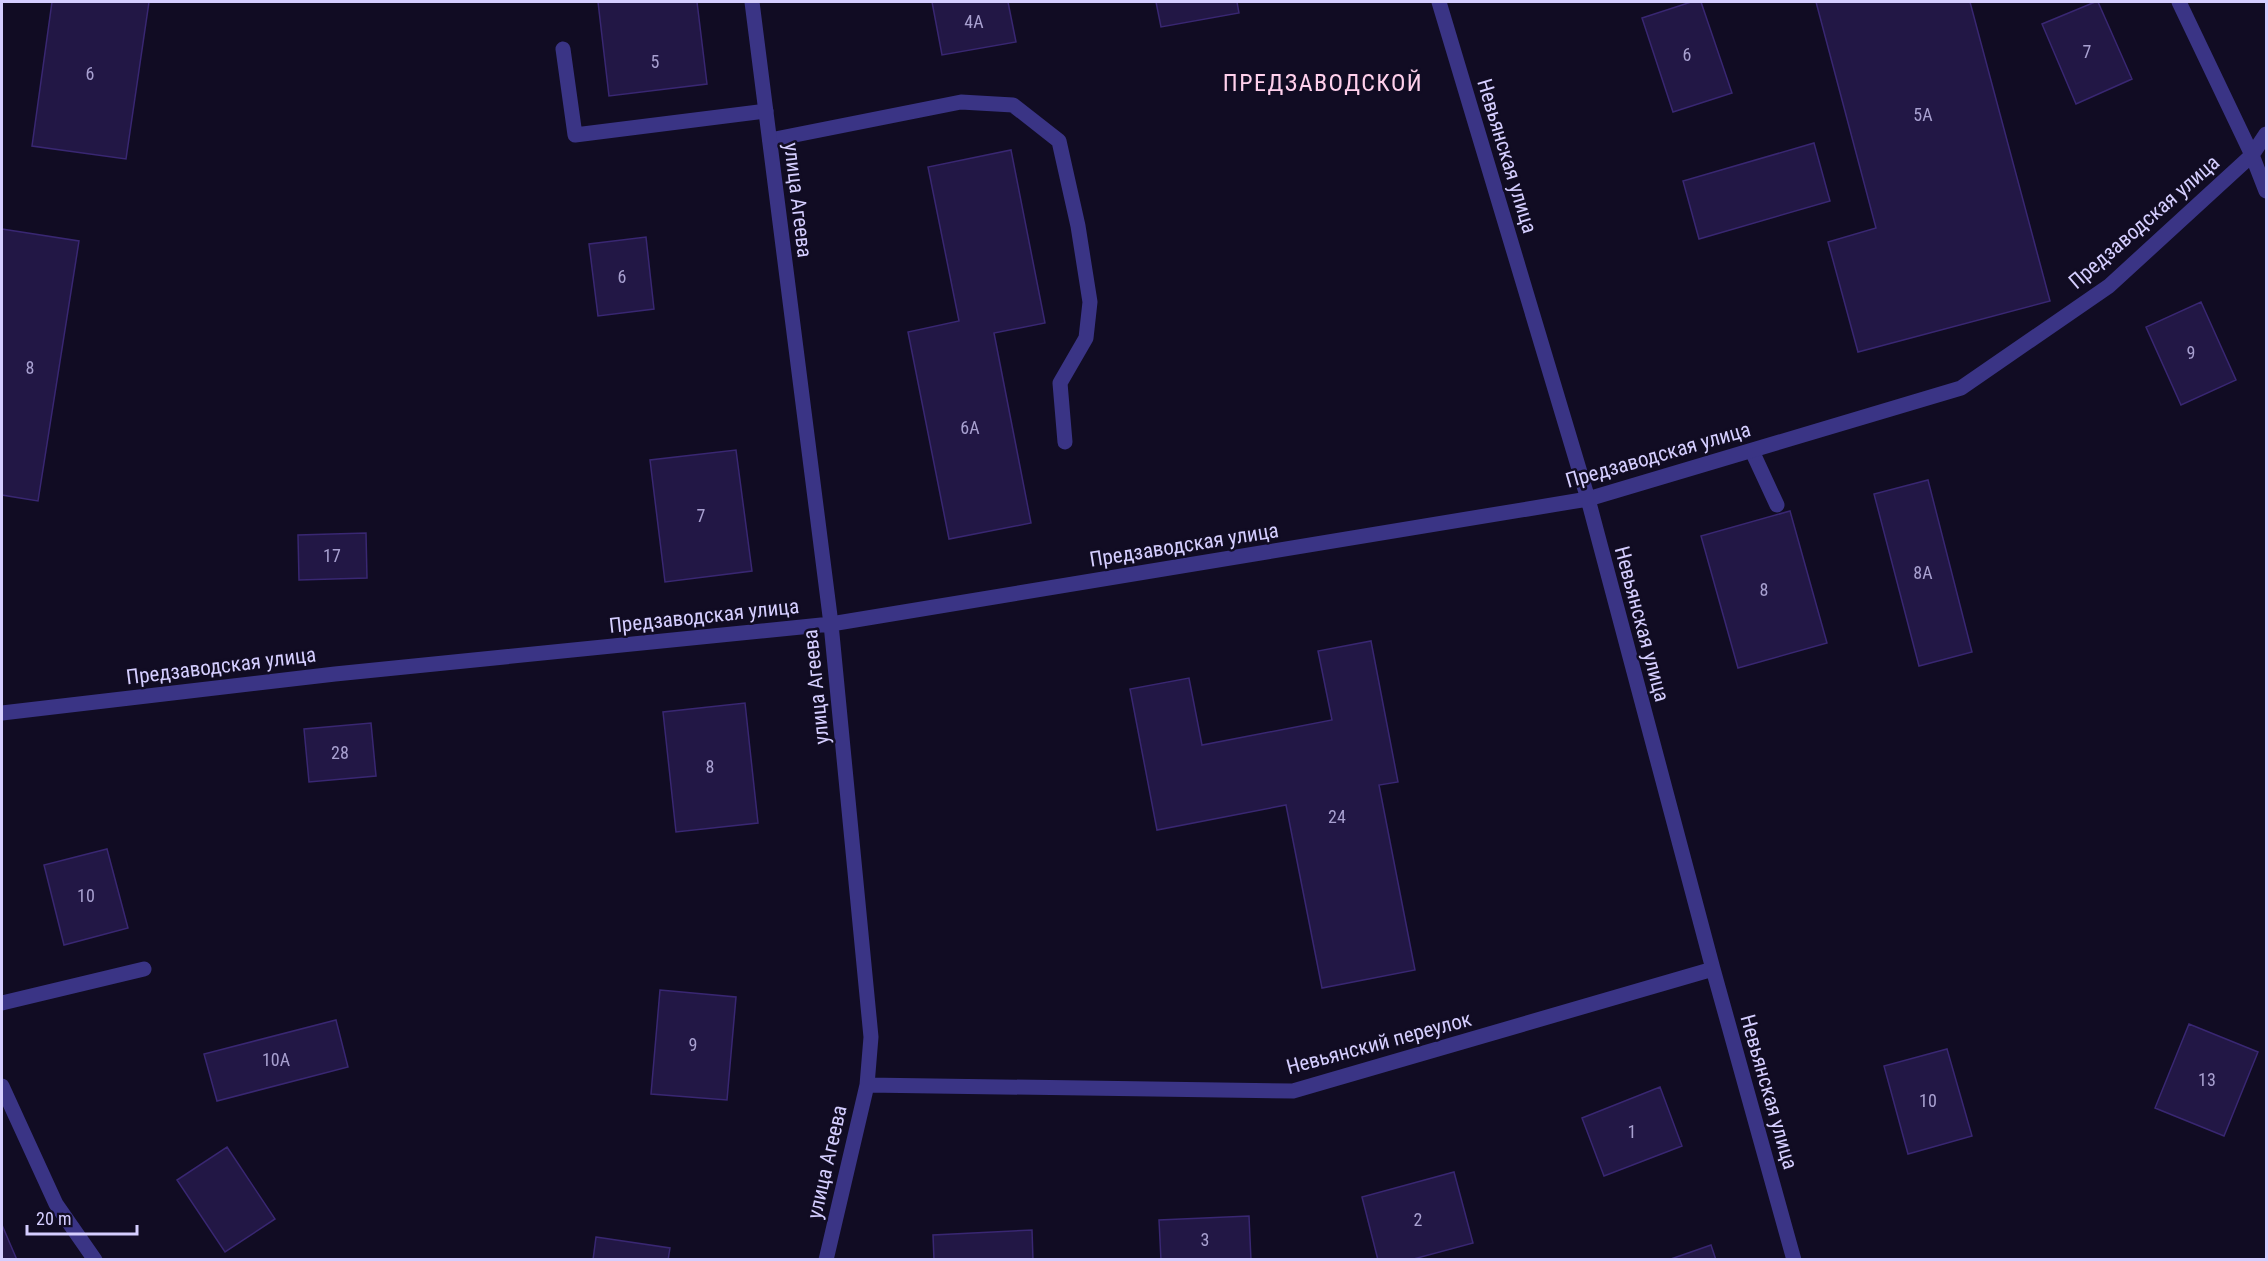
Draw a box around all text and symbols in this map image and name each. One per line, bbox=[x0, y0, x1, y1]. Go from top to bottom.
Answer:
house number: 4А bbox=[964, 11, 984, 32]
house number: 7 bbox=[2083, 41, 2092, 62]
house number: 6 bbox=[1683, 44, 1691, 65]
house number: 5 bbox=[651, 51, 660, 72]
house number: 6 bbox=[86, 63, 94, 84]
district label: ПРЕДЗАВОДСКОЙ bbox=[1223, 69, 1423, 97]
street label: Невьянская улица bbox=[1472, 76, 1542, 236]
house number: 5А bbox=[1913, 104, 1933, 125]
street label: улица Агеева bbox=[779, 141, 817, 259]
street label: Предзаводская улица bbox=[2064, 150, 2224, 294]
house number: 6 bbox=[618, 266, 626, 287]
house number: 9 bbox=[2187, 342, 2195, 363]
house number: 8 bbox=[26, 357, 34, 378]
house number: 6А bbox=[960, 417, 980, 438]
street label: Предзаводская улица bbox=[1563, 417, 1753, 493]
house number: 7 bbox=[697, 505, 706, 526]
street label: Предзаводская улица bbox=[1088, 518, 1280, 572]
street label: Невьянская улица bbox=[1610, 544, 1674, 704]
house number: 17 bbox=[323, 545, 341, 566]
house number: 8А bbox=[1913, 562, 1933, 583]
house number: 8 bbox=[1760, 579, 1768, 600]
street label: Предзаводская улица bbox=[608, 594, 800, 638]
street label: улица Агеева bbox=[798, 628, 834, 746]
street label: Предзаводская улица bbox=[125, 642, 317, 690]
house number: 28 bbox=[331, 742, 349, 763]
house number: 8 bbox=[706, 756, 714, 777]
house number: 24 bbox=[1328, 806, 1346, 827]
house number: 10 bbox=[77, 885, 95, 906]
street label: Невьянский переулок bbox=[1284, 1007, 1474, 1079]
street label: Невьянская улица bbox=[1735, 1012, 1803, 1172]
house number: 9 bbox=[689, 1034, 697, 1055]
house number: 10А bbox=[262, 1049, 291, 1070]
house number: 13 bbox=[2198, 1069, 2216, 1090]
house number: 10 bbox=[1919, 1090, 1937, 1111]
street label: улица Агеева bbox=[802, 1103, 852, 1221]
house number: 1 bbox=[1628, 1121, 1636, 1142]
scale bar bbox=[27, 1198, 136, 1236]
text: 20 m bbox=[36, 1208, 71, 1229]
house number: 2 bbox=[1414, 1209, 1423, 1230]
house number: 3 bbox=[1201, 1229, 1209, 1250]

